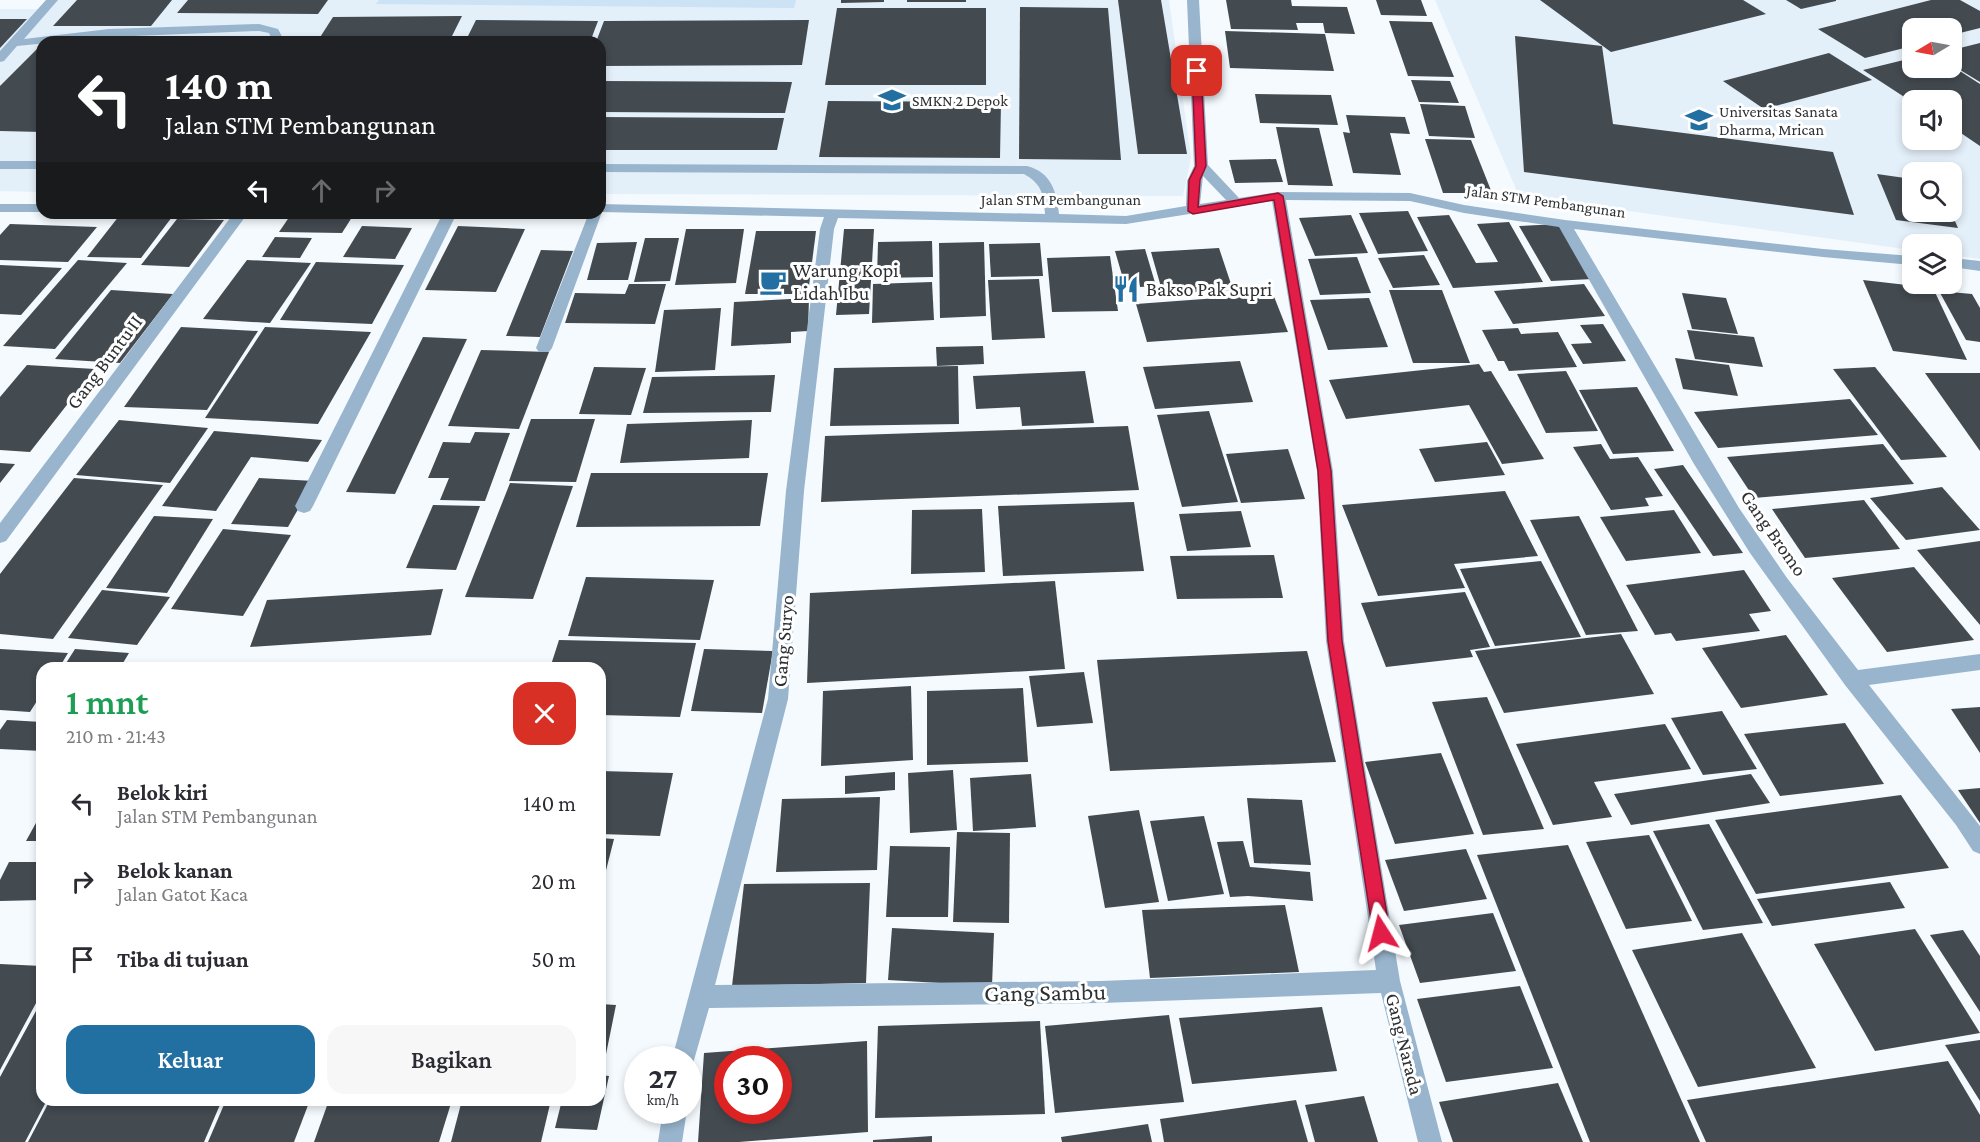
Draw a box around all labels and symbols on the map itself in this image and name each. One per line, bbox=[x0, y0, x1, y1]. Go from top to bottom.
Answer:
north arrow bbox=[1902, 18, 1962, 78]
pin bbox=[1171, 45, 1222, 96]
school or university icon: SMKN 2 Depok bbox=[877, 85, 907, 115]
place label: SMKN 2 Depok bbox=[912, 92, 1008, 110]
place label: Universitas Sanata Dharma, Mrican bbox=[1719, 103, 1838, 138]
school or university icon: Universitas Sanata Dharma, Mrican bbox=[1684, 105, 1714, 135]
street label: Jalan STM Pembangunan bbox=[1463, 181, 1627, 222]
street label: Jalan STM Pembangunan bbox=[979, 191, 1142, 209]
place label: Warung Kopi Lidah Ibu bbox=[793, 259, 899, 304]
cafe icon: Warung Kopi Lidah Ibu bbox=[758, 267, 788, 297]
restaurant icon: Bakso Pak Supri bbox=[1111, 274, 1141, 304]
place label: Bakso Pak Supri bbox=[1146, 278, 1272, 301]
street label: Gang Buntu II bbox=[62, 311, 147, 414]
street label: Gang Bromo bbox=[1736, 486, 1812, 581]
street label: Gang Suryo bbox=[768, 594, 799, 688]
position arrow bbox=[1349, 901, 1413, 965]
street label: Gang Sambu bbox=[984, 977, 1106, 1007]
street label: Gang Narada bbox=[1381, 991, 1428, 1097]
speed limit sign: 30 bbox=[714, 1046, 792, 1124]

